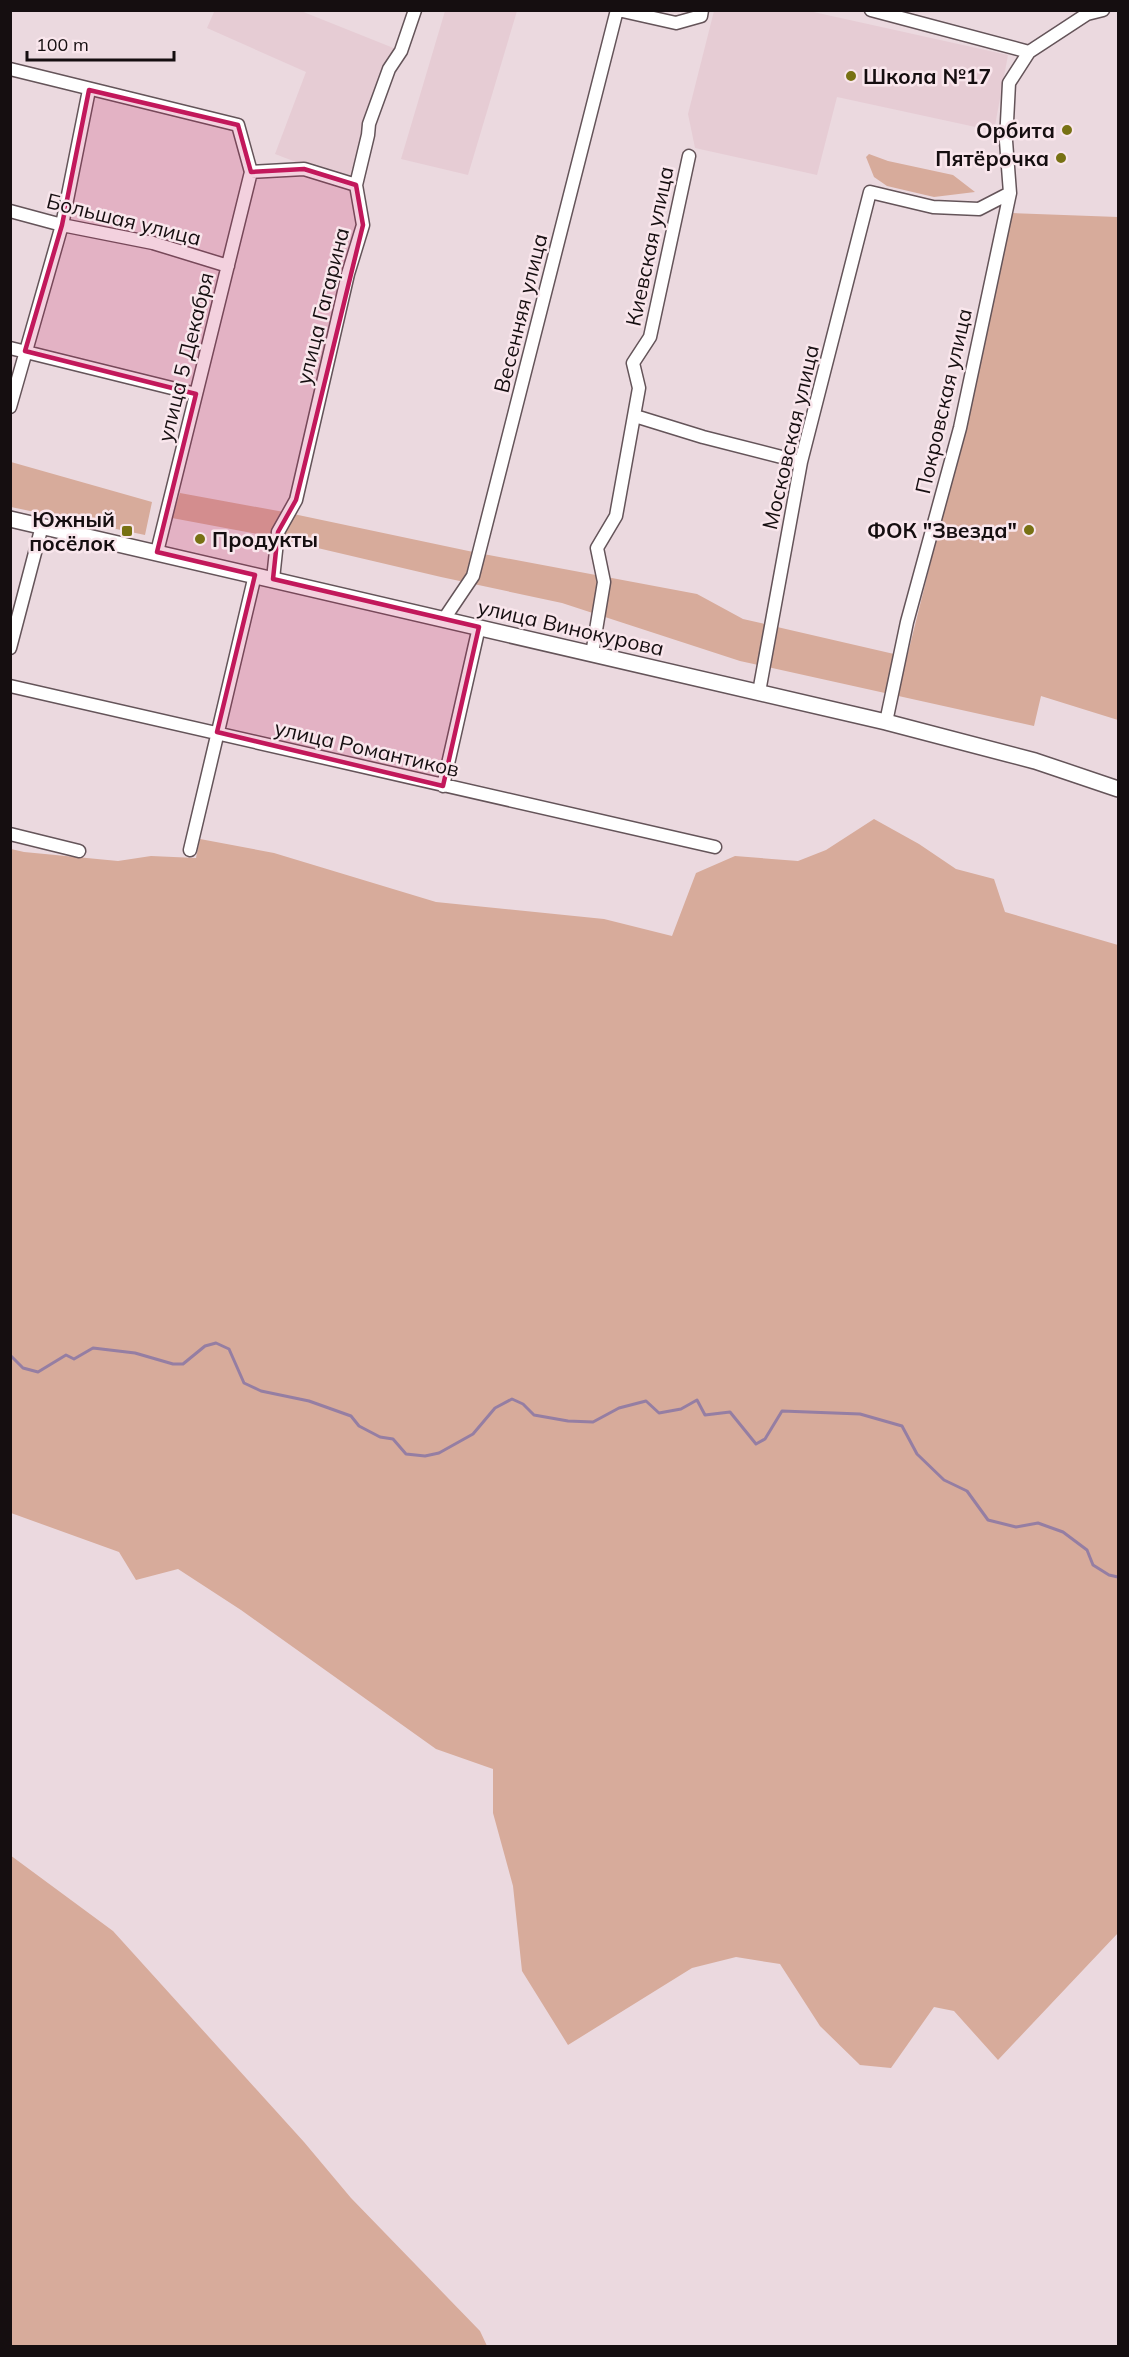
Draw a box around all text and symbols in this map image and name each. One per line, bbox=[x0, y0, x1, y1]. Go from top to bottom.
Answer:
scale bar bbox=[27, 24, 174, 62]
text: 100 m bbox=[36, 33, 89, 56]
place label: Школа №17 bbox=[863, 63, 991, 89]
marker: Школа №17 bbox=[844, 69, 858, 83]
place label: Орбита bbox=[976, 117, 1055, 143]
marker: Орбита bbox=[1060, 123, 1074, 137]
place label: Пятёрочка bbox=[935, 145, 1049, 171]
marker: Пятёрочка bbox=[1054, 151, 1068, 165]
street label: Киевская улица bbox=[619, 164, 679, 328]
street label: Большая улица bbox=[44, 187, 204, 251]
street label: улица Гагарина bbox=[290, 225, 354, 387]
street label: Весенняя улица bbox=[488, 231, 552, 395]
street label: улица 5 Декабря bbox=[151, 269, 219, 445]
street label: Покровская улица bbox=[909, 306, 977, 496]
street label: Московская улица bbox=[756, 342, 824, 532]
place label: Южный посёлок bbox=[29, 506, 116, 556]
place label: ФОК "Звезда" bbox=[867, 517, 1017, 543]
marker: ФОК "Звезда" bbox=[1022, 523, 1036, 537]
marker: Южный посёлок bbox=[120, 524, 134, 538]
place label: Продукты bbox=[212, 526, 318, 552]
marker: Продукты bbox=[193, 532, 207, 546]
street label: улица Винокурова bbox=[475, 593, 667, 661]
street label: улица Романтиков bbox=[272, 714, 462, 782]

